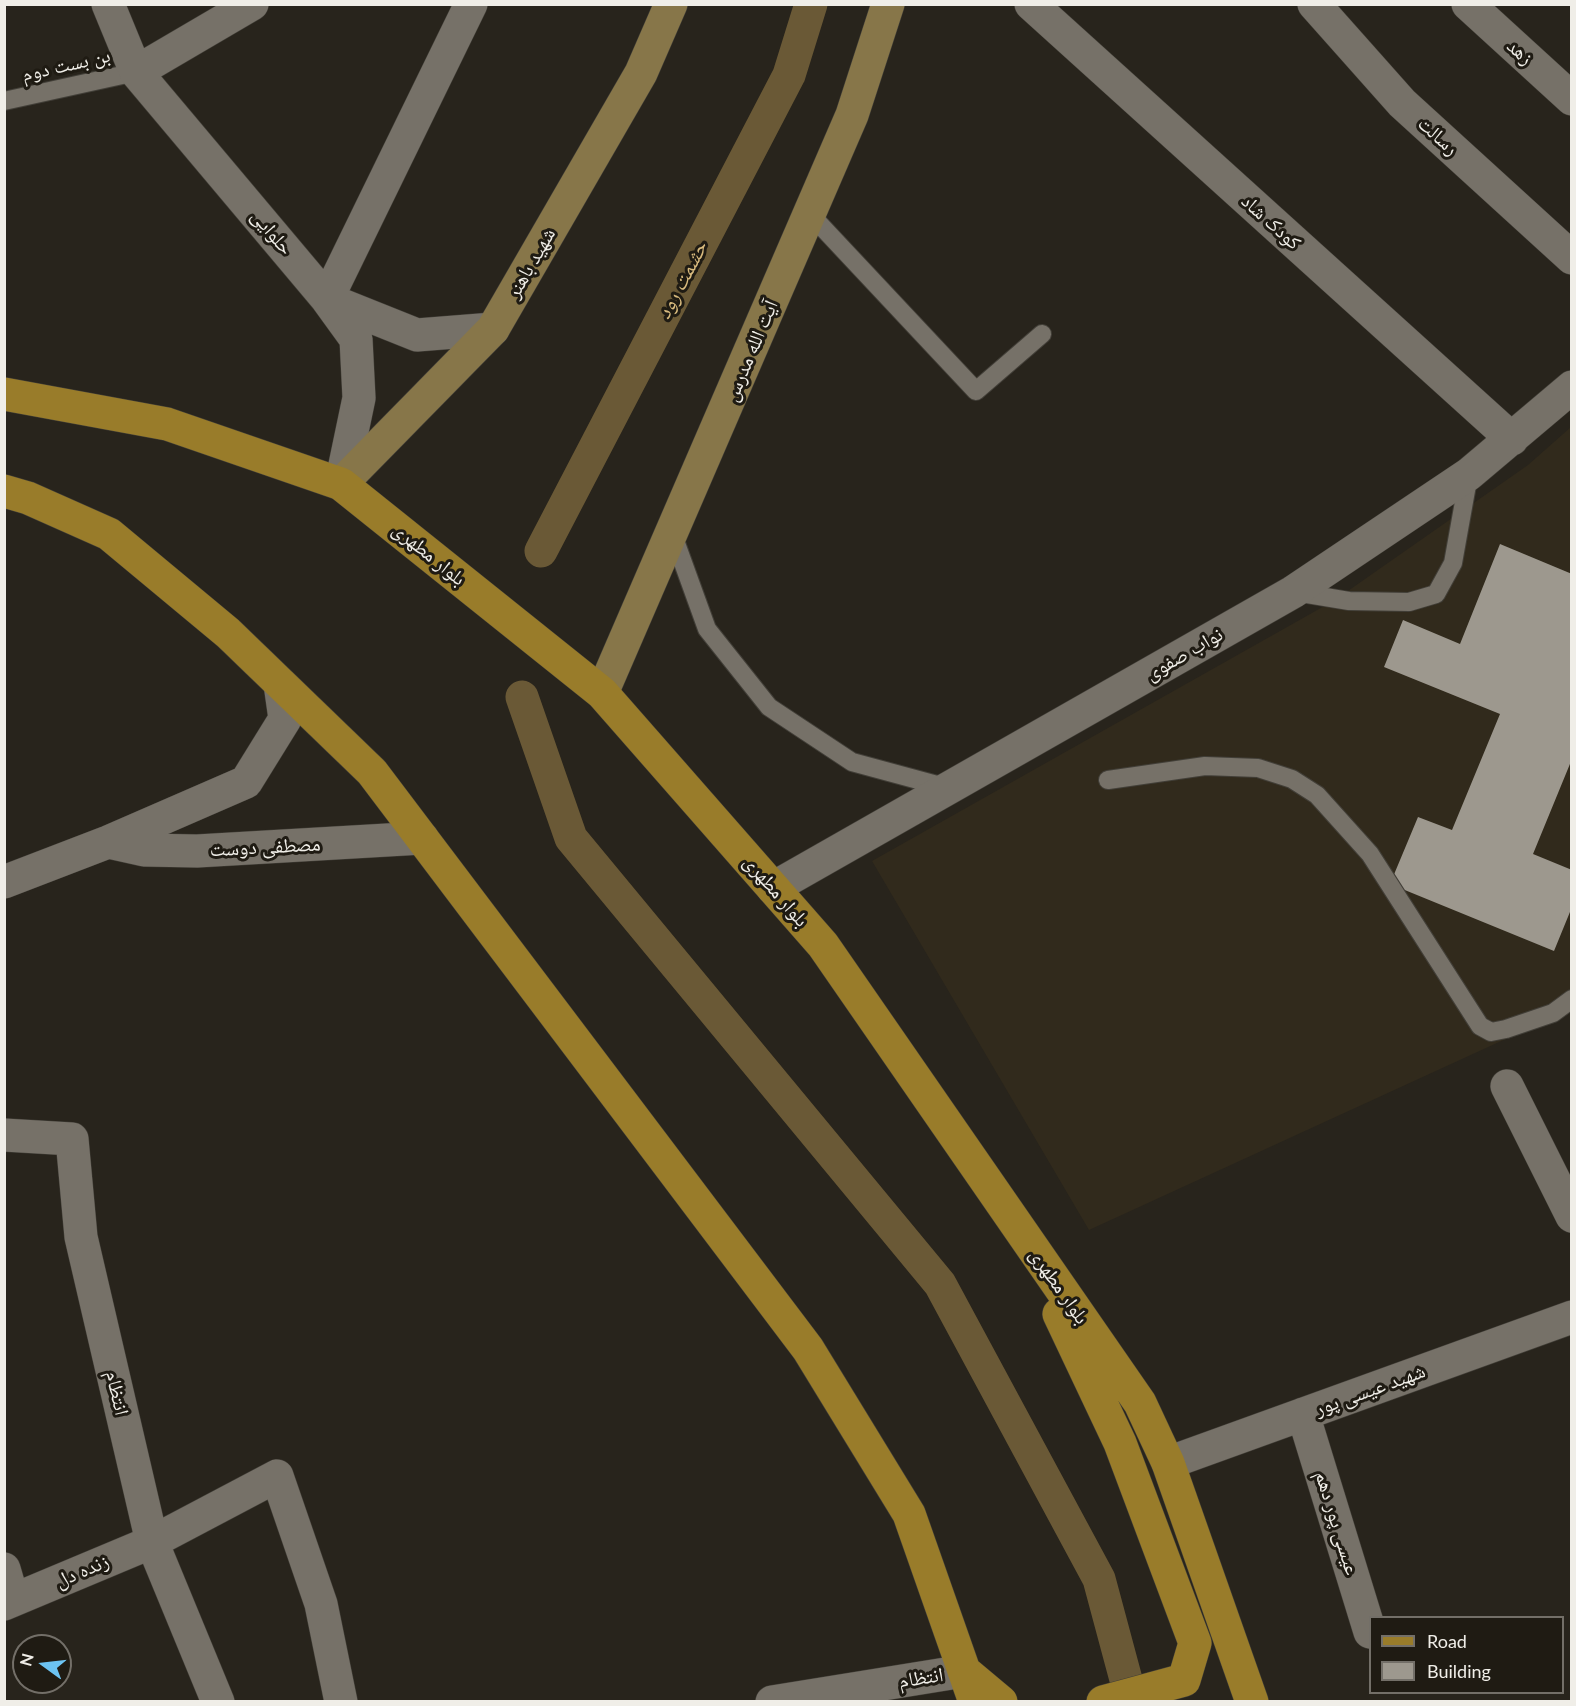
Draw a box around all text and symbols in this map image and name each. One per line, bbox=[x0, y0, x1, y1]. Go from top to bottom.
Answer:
street label: زهد bbox=[1502, 34, 1538, 70]
street label: بن بست دوم bbox=[19, 43, 113, 87]
street label: رسالت bbox=[1413, 112, 1463, 160]
street label: کودک شاد bbox=[1236, 189, 1306, 255]
street label: حلوایی bbox=[246, 204, 298, 260]
street label: شهید باهنر bbox=[501, 224, 561, 302]
water label: حشمت رود bbox=[651, 237, 713, 323]
street label: آیت الله مدرس bbox=[719, 297, 783, 405]
street label: بلوار مطهری bbox=[388, 517, 470, 591]
street label: نواب صفوی bbox=[1141, 622, 1227, 686]
street label: مصطفی دوست bbox=[209, 832, 321, 862]
street label: بلوار مطهری bbox=[738, 850, 814, 932]
street label: بلوار مطهری bbox=[1024, 1243, 1094, 1329]
street label: شهید عیسی پور bbox=[1311, 1359, 1429, 1421]
street label: انتظام bbox=[100, 1368, 134, 1418]
street label: عیسی پور دهم bbox=[1310, 1468, 1364, 1578]
street label: زنده دل bbox=[51, 1549, 113, 1593]
legend bbox=[1369, 1616, 1564, 1694]
text: Road bbox=[1427, 1630, 1467, 1652]
north arrow bbox=[12, 1634, 72, 1694]
text: N bbox=[15, 1651, 37, 1668]
text: Building bbox=[1427, 1660, 1491, 1682]
street label: انتظام bbox=[897, 1663, 945, 1693]

